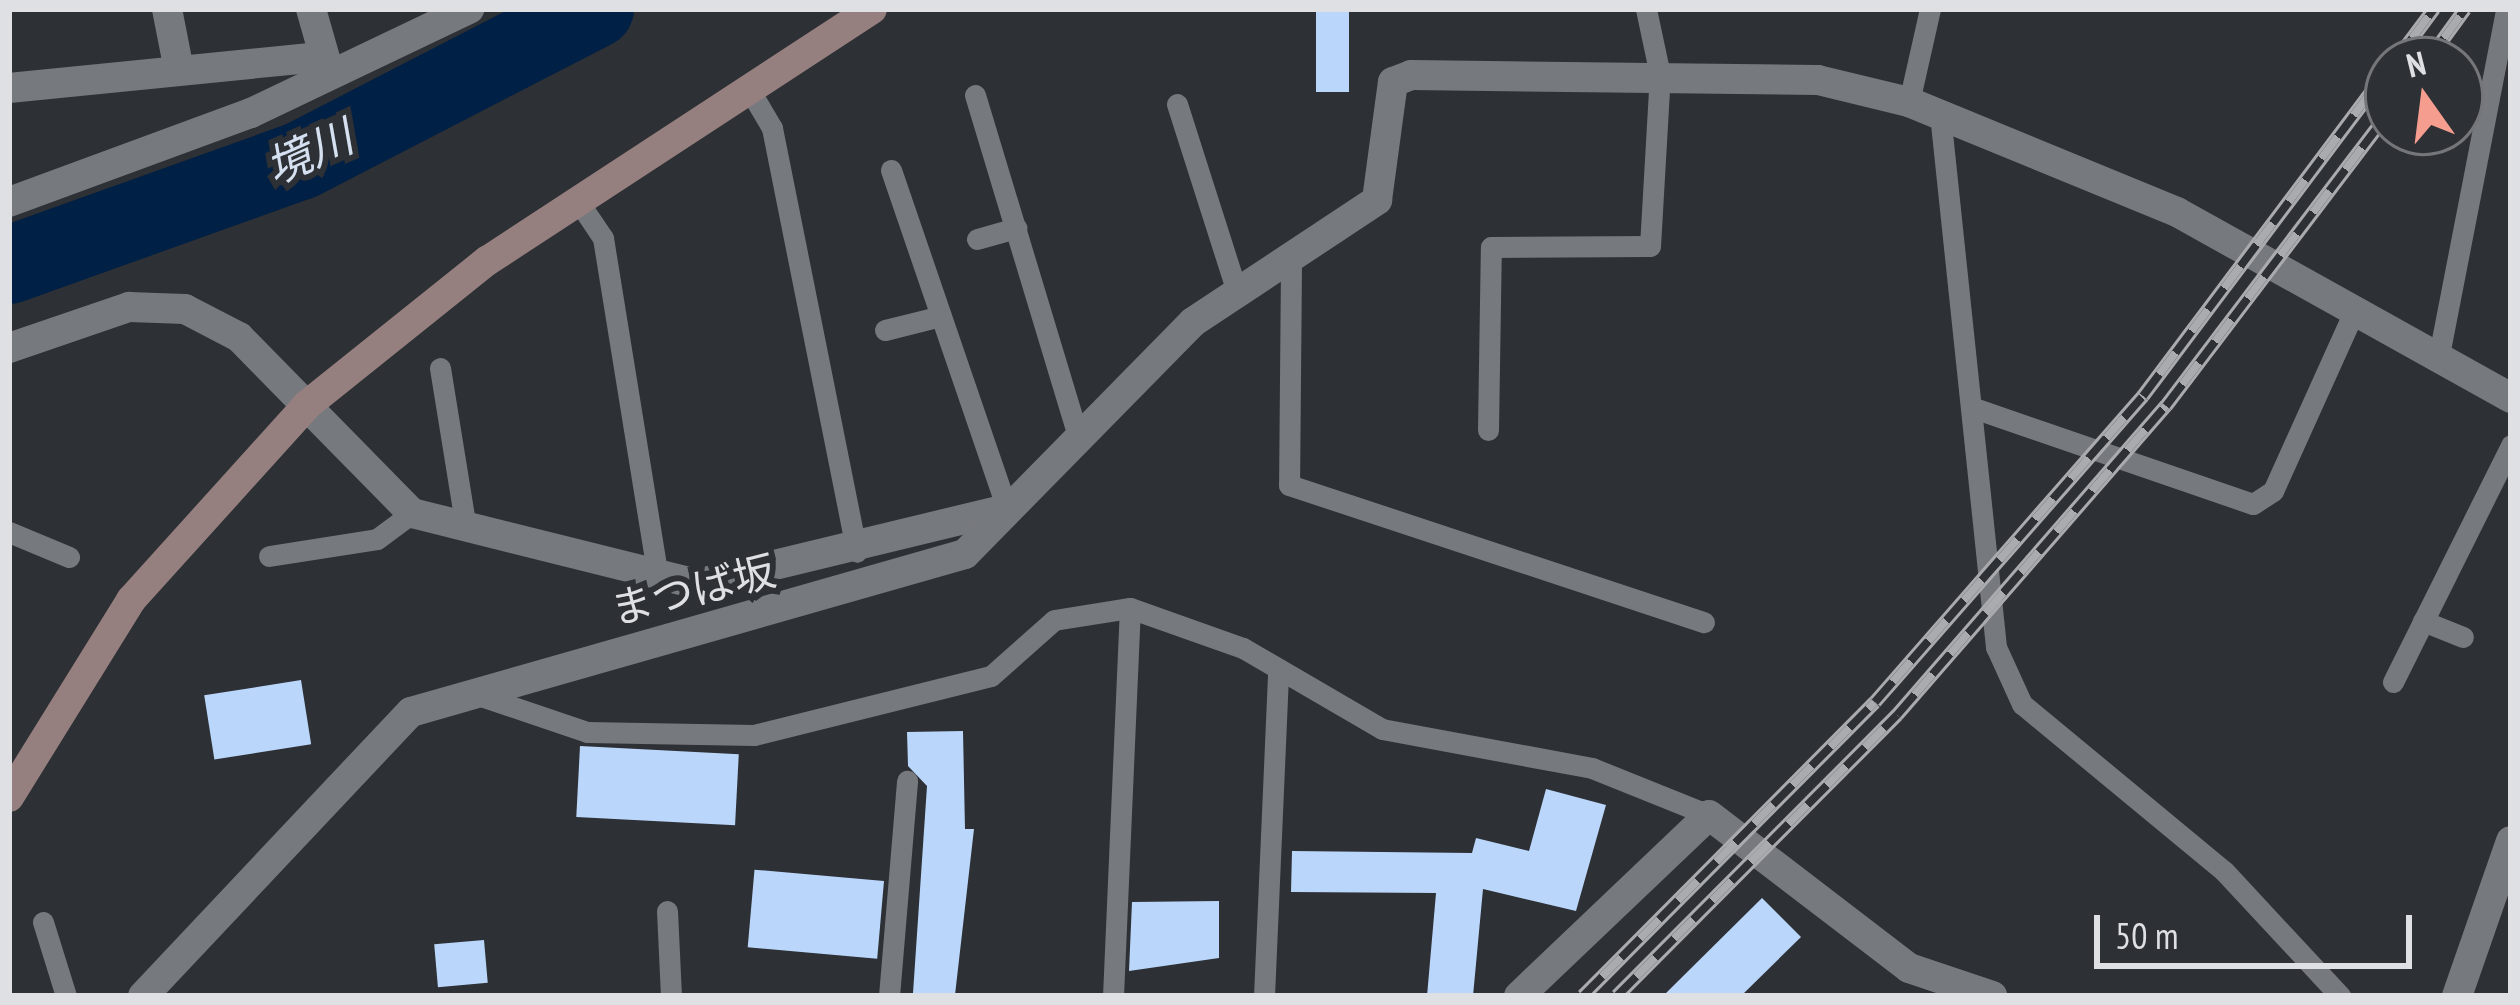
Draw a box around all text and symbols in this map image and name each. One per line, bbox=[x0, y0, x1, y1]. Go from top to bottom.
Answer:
north arrow bbox=[2364, 36, 2484, 156]
text: N bbox=[2402, 40, 2430, 87]
water label: 境川 bbox=[257, 109, 361, 195]
street label: まつば坂 bbox=[605, 545, 781, 635]
scale bar bbox=[2100, 891, 2418, 965]
text: 50 m bbox=[2115, 912, 2178, 959]

